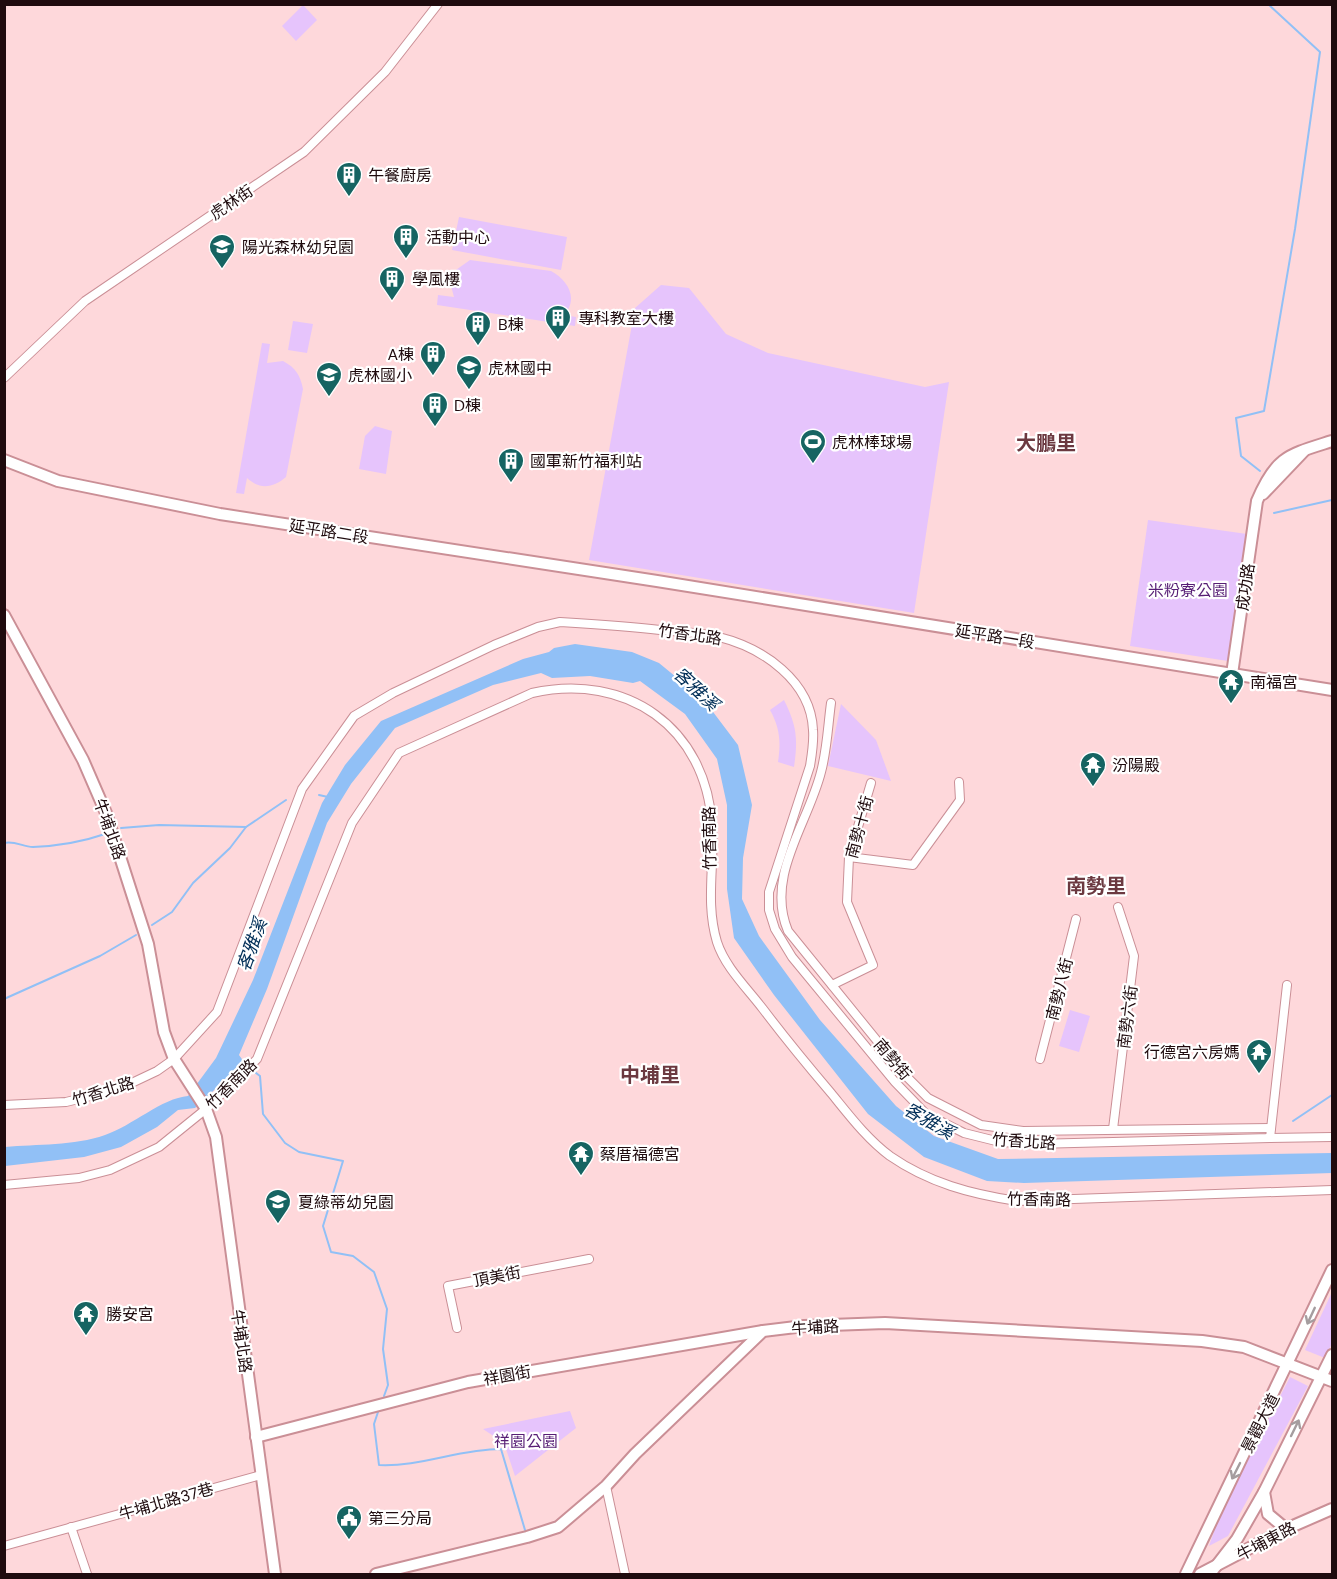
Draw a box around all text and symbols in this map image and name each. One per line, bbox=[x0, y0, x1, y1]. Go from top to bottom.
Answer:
building icon: 午餐廚房 bbox=[334, 160, 364, 198]
place label: 午餐廚房 bbox=[368, 165, 432, 186]
street label: 虎林街 bbox=[206, 180, 257, 225]
building icon: 活動中心 bbox=[391, 222, 421, 260]
place label: 活動中心 bbox=[426, 227, 490, 248]
school or university icon: 陽光森林幼兒園 bbox=[207, 232, 237, 270]
place label: 陽光森林幼兒園 bbox=[242, 237, 354, 258]
building icon: 學風樓 bbox=[377, 264, 407, 302]
place label: 學風樓 bbox=[412, 269, 460, 290]
building icon: 專科教室大樓 bbox=[543, 303, 573, 341]
place label: 專科教室大樓 bbox=[578, 308, 674, 329]
building icon: B棟 bbox=[463, 309, 493, 347]
place label: B棟 bbox=[498, 314, 524, 335]
building icon: A棟 bbox=[418, 339, 448, 377]
place label: A棟 bbox=[387, 344, 414, 365]
school or university icon: 虎林國中 bbox=[454, 353, 484, 391]
place label: 虎林國中 bbox=[488, 358, 552, 379]
school or university icon: 虎林國小 bbox=[314, 360, 344, 398]
place label: 虎林國小 bbox=[348, 365, 412, 386]
building icon: D棟 bbox=[420, 390, 450, 428]
place label: D棟 bbox=[454, 395, 481, 416]
sports icon: 虎林棒球場 bbox=[798, 427, 828, 465]
district label: 大鵬里 bbox=[1016, 430, 1076, 456]
place label: 虎林棒球場 bbox=[832, 432, 912, 453]
building icon: 國軍新竹福利站 bbox=[496, 446, 526, 484]
place label: 國軍新竹福利站 bbox=[530, 451, 642, 472]
street label: 延平路二段 bbox=[288, 515, 370, 548]
street label: 成功路 bbox=[1232, 562, 1259, 612]
park label: 米粉寮公園 bbox=[1148, 580, 1228, 601]
street label: 竹香北路 bbox=[657, 620, 723, 649]
street label: 延平路一段 bbox=[954, 620, 1036, 653]
water label: 客雅溪 bbox=[668, 662, 726, 718]
temple icon: 南福宮 bbox=[1216, 667, 1246, 705]
place label: 南福宮 bbox=[1250, 672, 1298, 693]
temple icon: 汾陽殿 bbox=[1078, 750, 1108, 788]
place label: 汾陽殿 bbox=[1112, 755, 1160, 776]
street label: 南勢十街 bbox=[841, 793, 878, 861]
street label: 牛埔北路 bbox=[89, 796, 130, 863]
street label: 竹香南路 bbox=[698, 806, 721, 870]
district label: 南勢里 bbox=[1066, 873, 1126, 899]
water label: 客雅溪 bbox=[231, 913, 274, 974]
street label: 南勢八街 bbox=[1042, 956, 1077, 1023]
street label: 南勢六街 bbox=[1113, 984, 1142, 1050]
street label: 南勢街 bbox=[869, 1034, 916, 1084]
temple icon: 行德宮六房媽 bbox=[1244, 1037, 1274, 1075]
place label: 行德宮六房媽 bbox=[1144, 1042, 1240, 1063]
street label: 竹香南路 bbox=[201, 1054, 261, 1114]
district label: 中埔里 bbox=[620, 1062, 680, 1088]
street label: 竹香北路 bbox=[69, 1072, 137, 1111]
water label: 客雅溪 bbox=[900, 1097, 961, 1146]
street label: 竹香北路 bbox=[991, 1129, 1057, 1154]
temple icon: 蔡厝福德宮 bbox=[566, 1139, 596, 1177]
place label: 蔡厝福德宮 bbox=[600, 1144, 680, 1165]
school or university icon: 夏綠蒂幼兒園 bbox=[263, 1187, 293, 1225]
street label: 竹香南路 bbox=[1007, 1188, 1071, 1211]
place label: 夏綠蒂幼兒園 bbox=[298, 1192, 394, 1213]
street label: 頂美街 bbox=[472, 1262, 523, 1291]
temple icon: 勝安宮 bbox=[71, 1299, 101, 1337]
place label: 勝安宮 bbox=[106, 1304, 154, 1325]
one-way arrow bbox=[1305, 1307, 1317, 1325]
street label: 牛埔北路 bbox=[227, 1308, 256, 1374]
street label: 牛埔路 bbox=[790, 1315, 840, 1340]
street label: 祥園街 bbox=[482, 1361, 533, 1390]
street label: 景觀大道 bbox=[1237, 1390, 1284, 1457]
one-way arrow bbox=[1290, 1420, 1302, 1438]
park label: 祥園公園 bbox=[494, 1431, 558, 1452]
one-way arrow bbox=[1229, 1462, 1241, 1480]
street label: 牛埔北路37巷 bbox=[116, 1478, 216, 1525]
public building icon: 第三分局 bbox=[334, 1503, 364, 1541]
place label: 第三分局 bbox=[368, 1508, 432, 1529]
street label: 牛埔東路 bbox=[1233, 1517, 1299, 1566]

